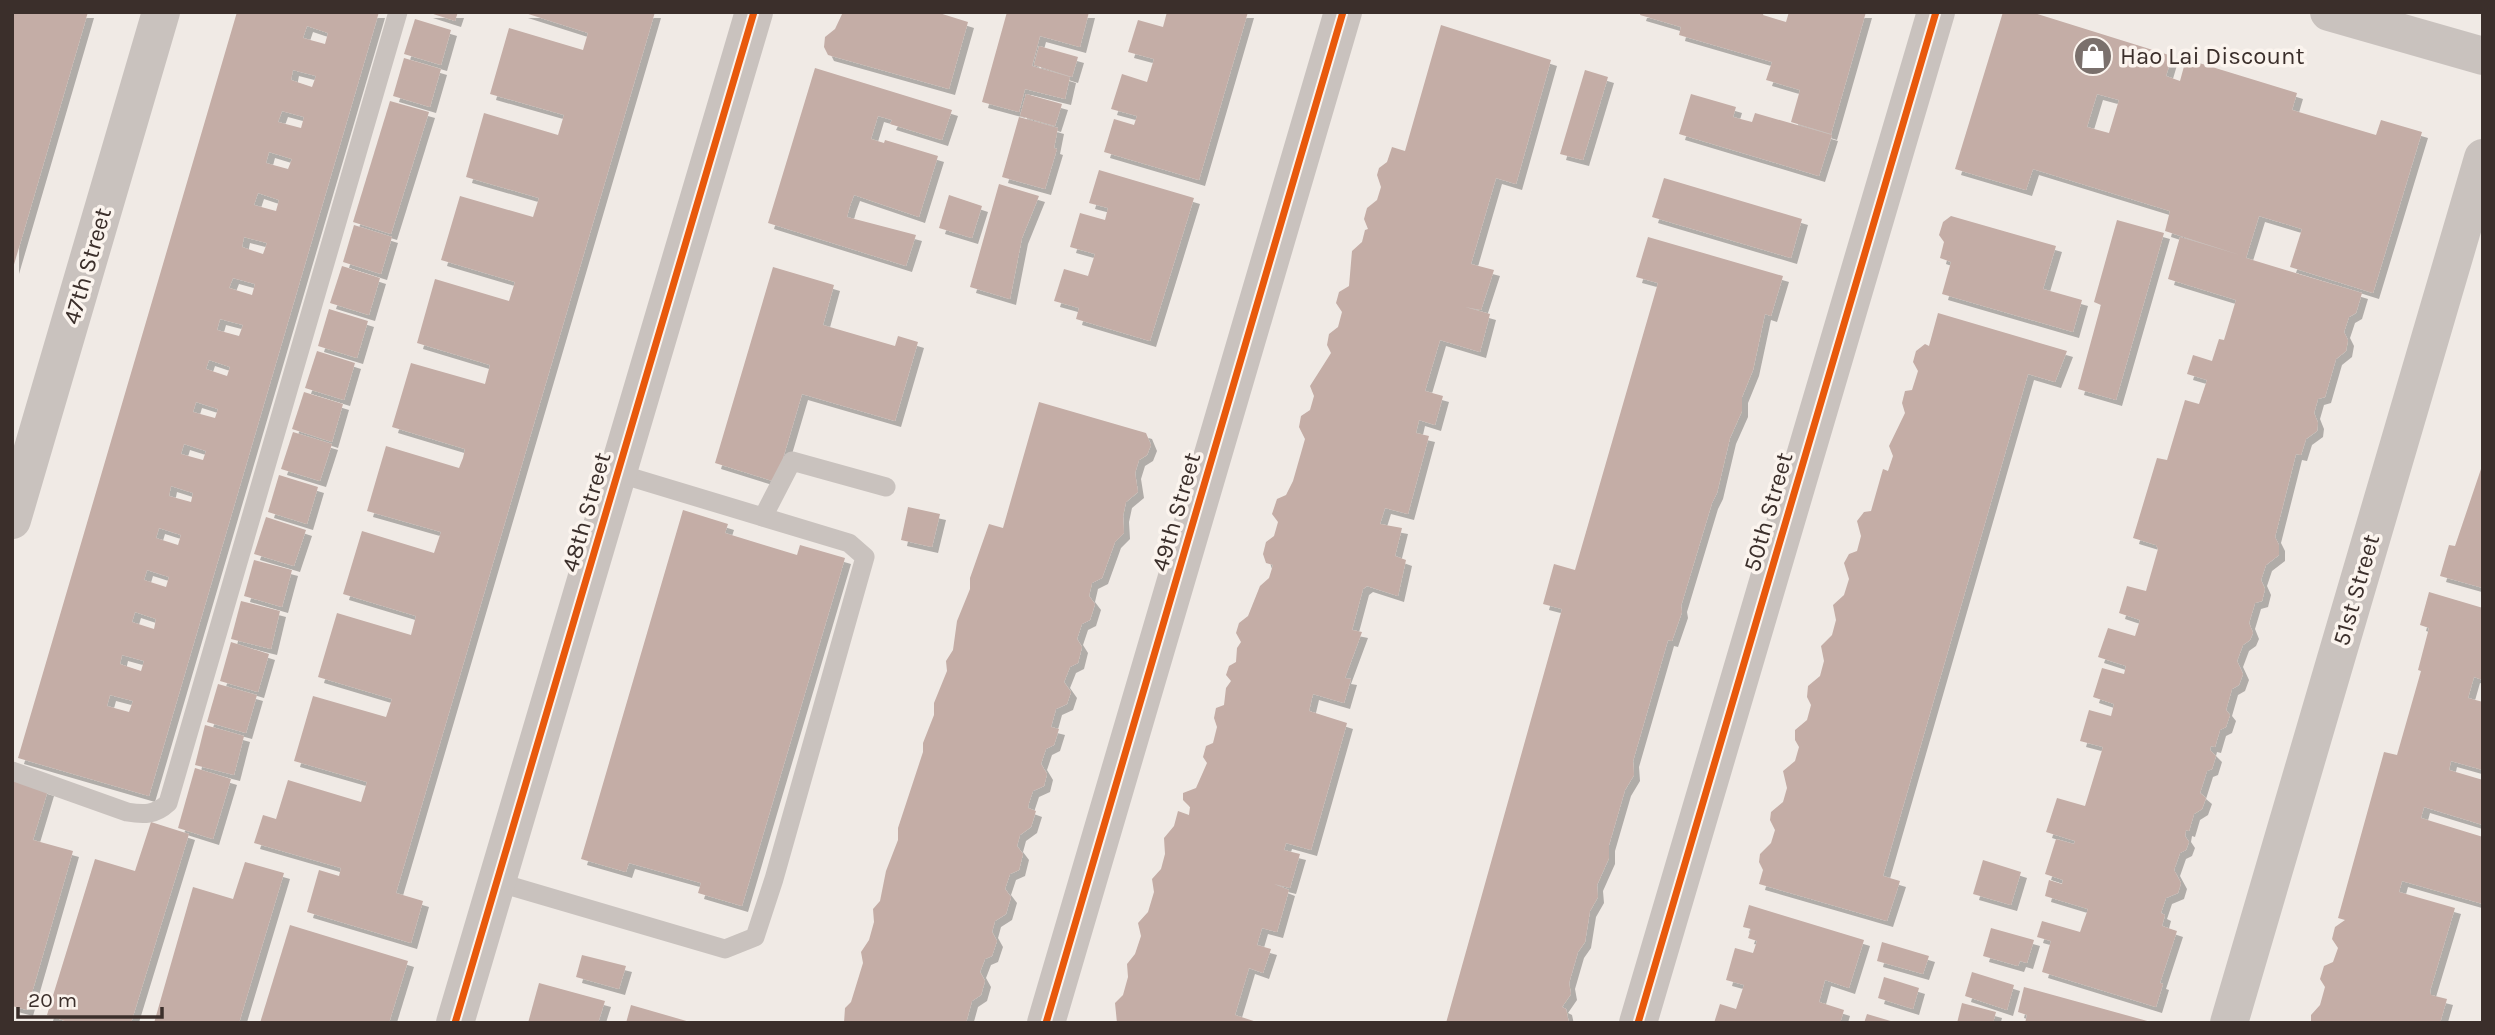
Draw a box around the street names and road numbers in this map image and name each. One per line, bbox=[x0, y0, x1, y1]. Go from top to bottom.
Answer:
street label: 47th Street bbox=[57, 205, 117, 327]
street label: 48th Street bbox=[556, 449, 616, 575]
street label: 49th Street bbox=[1146, 449, 1206, 575]
street label: 50th Street bbox=[1738, 449, 1798, 575]
street label: 51st Street bbox=[2327, 531, 2385, 649]

